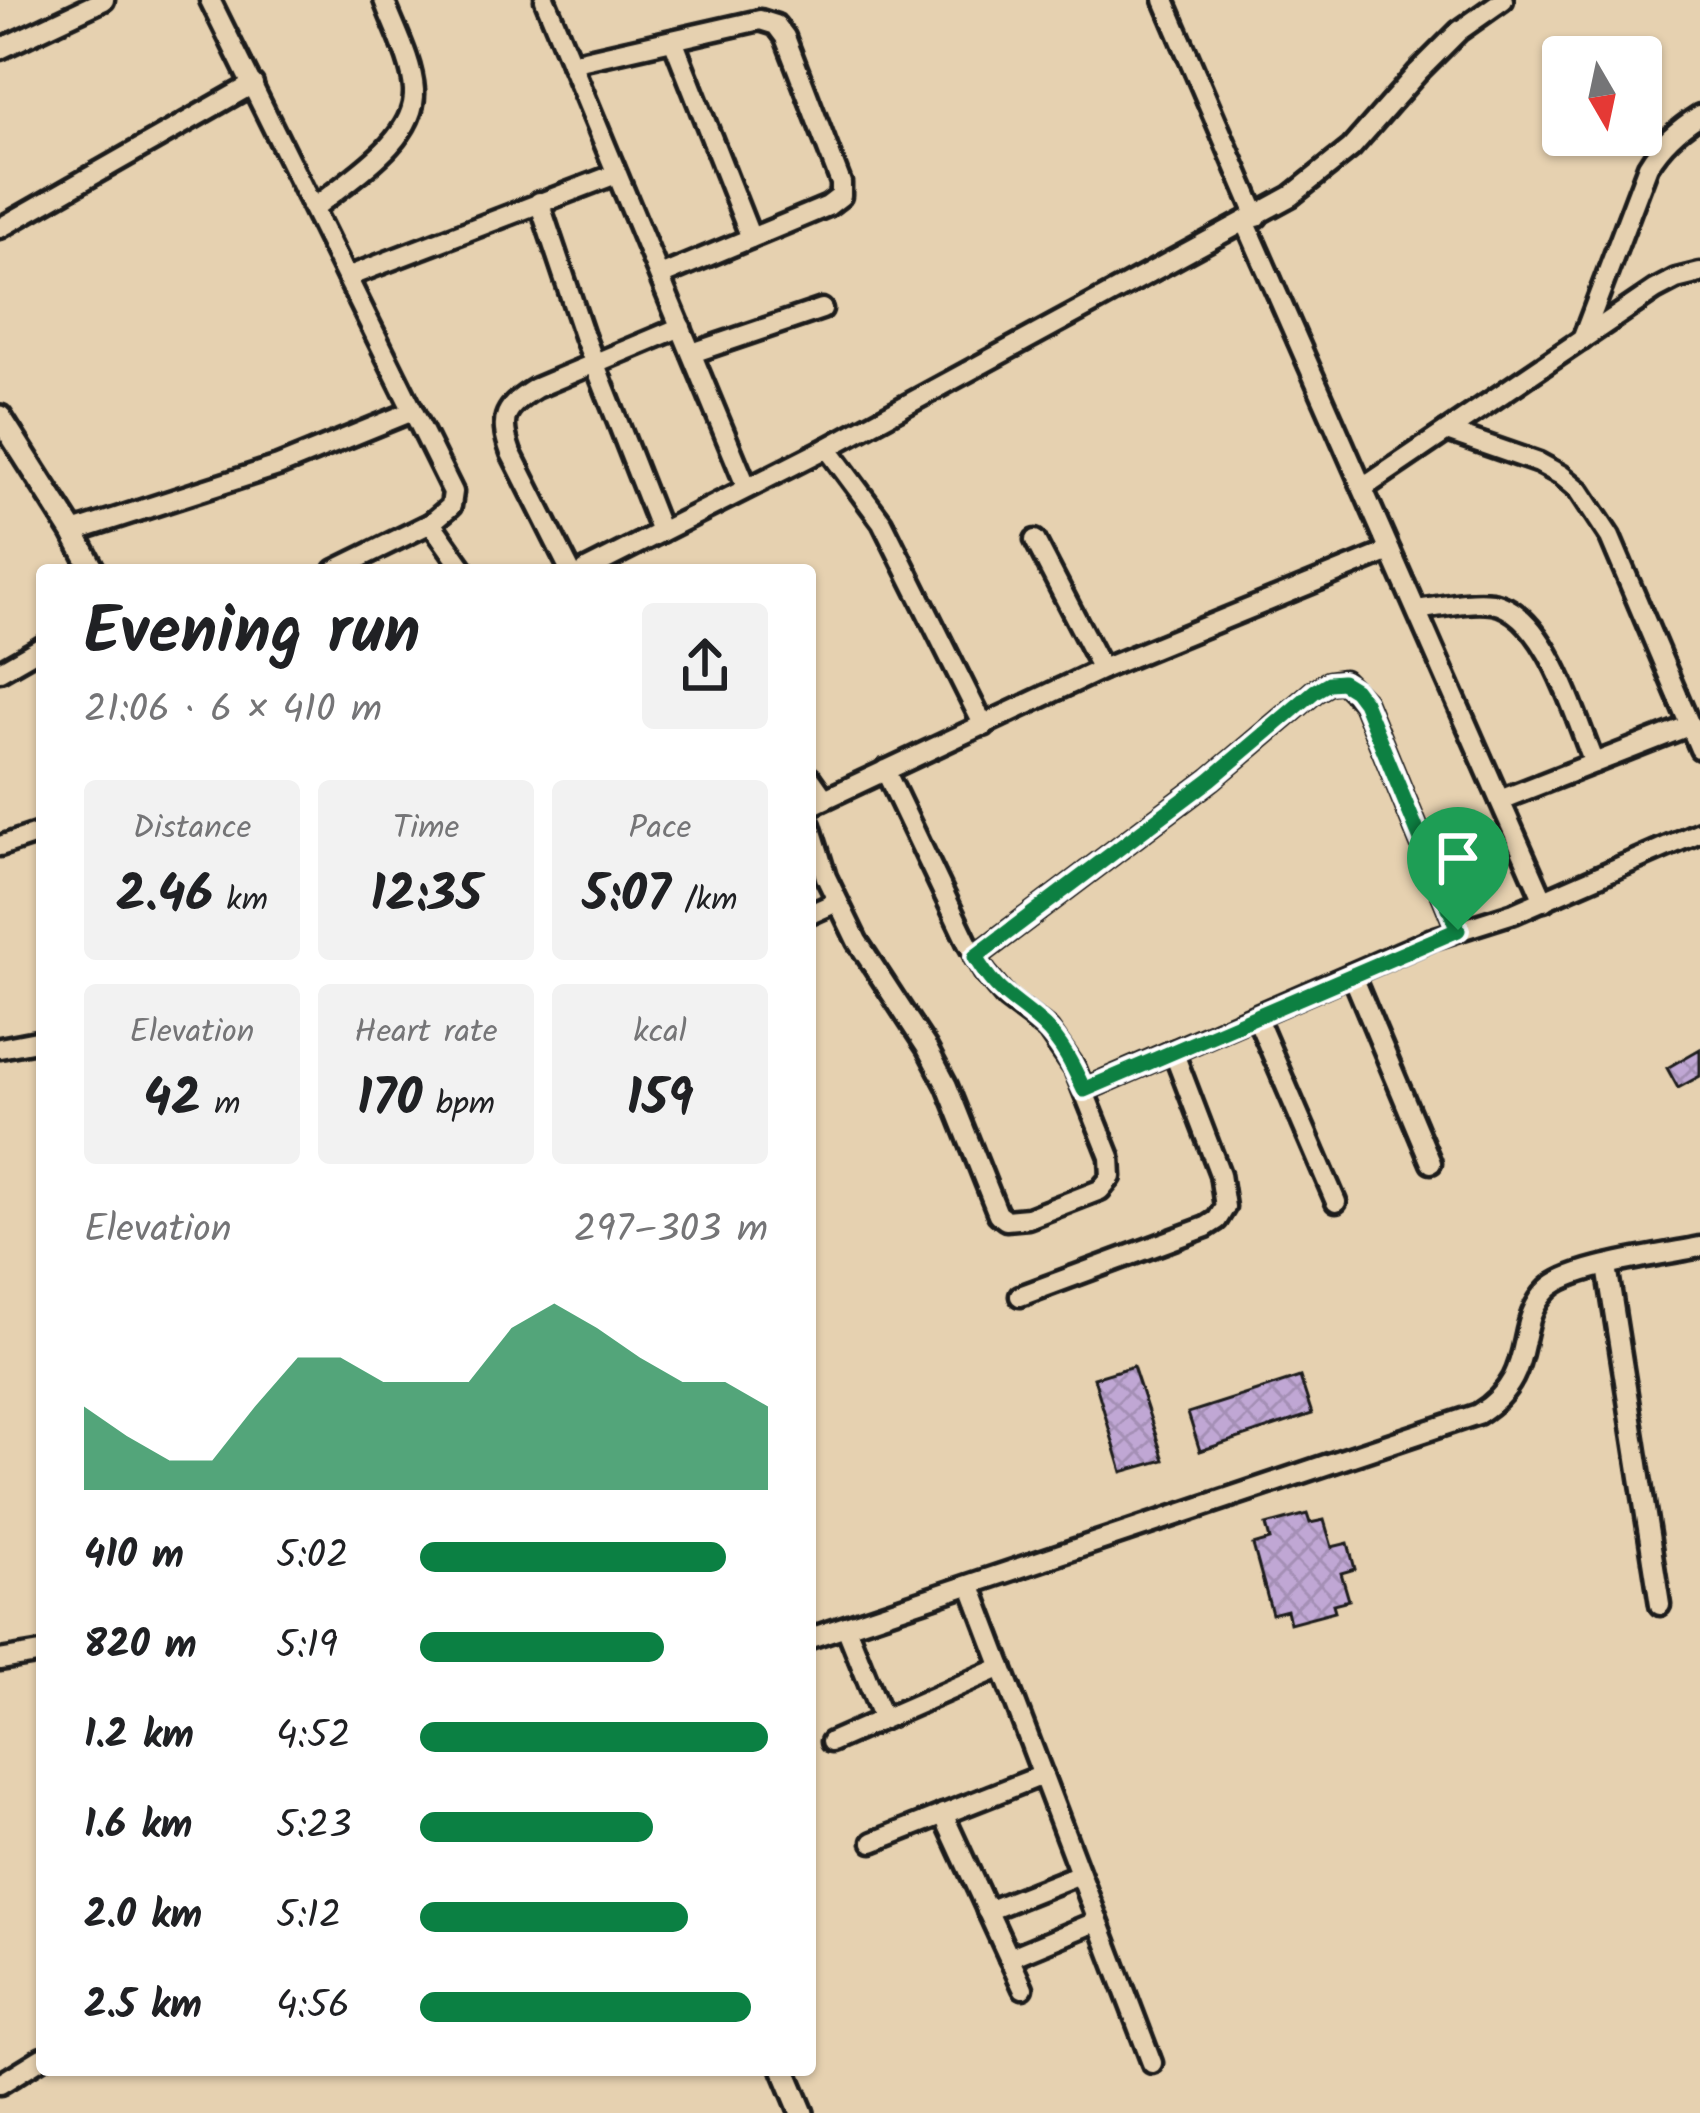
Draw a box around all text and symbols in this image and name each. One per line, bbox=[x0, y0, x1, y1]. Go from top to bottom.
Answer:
north arrow bbox=[1542, 36, 1662, 156]
map controls bbox=[1542, 36, 1662, 156]
text: Evening run bbox=[84, 582, 420, 687]
button: share bbox=[642, 603, 768, 729]
text: 21:06 · 6 × 410 m bbox=[84, 680, 382, 742]
text: Distance bbox=[133, 803, 251, 856]
text: Time bbox=[393, 803, 459, 856]
text: Pace bbox=[629, 803, 691, 856]
pin bbox=[1407, 807, 1509, 930]
icon: arrive bbox=[1425, 825, 1491, 891]
text: 2.46 bbox=[116, 856, 213, 937]
text: 12:35 bbox=[370, 856, 482, 937]
text: 5:07 bbox=[582, 856, 671, 937]
text: km bbox=[213, 875, 268, 928]
text: /km bbox=[671, 875, 738, 928]
text: Elevation bbox=[130, 1007, 254, 1060]
text: Heart rate bbox=[354, 1007, 498, 1060]
text: kcal bbox=[633, 1007, 687, 1060]
text: 42 bbox=[143, 1060, 201, 1141]
text: 170 bbox=[357, 1060, 423, 1141]
text: 159 bbox=[626, 1060, 694, 1141]
text: m bbox=[201, 1079, 241, 1132]
text: bpm bbox=[423, 1079, 495, 1132]
text: Elevation bbox=[84, 1200, 232, 1262]
text: 297–303 m bbox=[574, 1200, 768, 1262]
text: 410 m bbox=[84, 1526, 184, 1588]
text: 5:02 bbox=[276, 1526, 349, 1588]
text: 820 m bbox=[84, 1616, 197, 1678]
text: 5:19 bbox=[276, 1616, 338, 1678]
text: 1.2 km bbox=[84, 1706, 194, 1768]
text: 4:52 bbox=[276, 1706, 351, 1768]
text: 1.6 km bbox=[84, 1796, 192, 1858]
text: 5:23 bbox=[276, 1796, 351, 1858]
text: 2.0 km bbox=[84, 1886, 202, 1948]
text: 5:12 bbox=[276, 1886, 341, 1948]
text: 2.5 km bbox=[84, 1976, 202, 2038]
text: 4:56 bbox=[276, 1976, 350, 2038]

